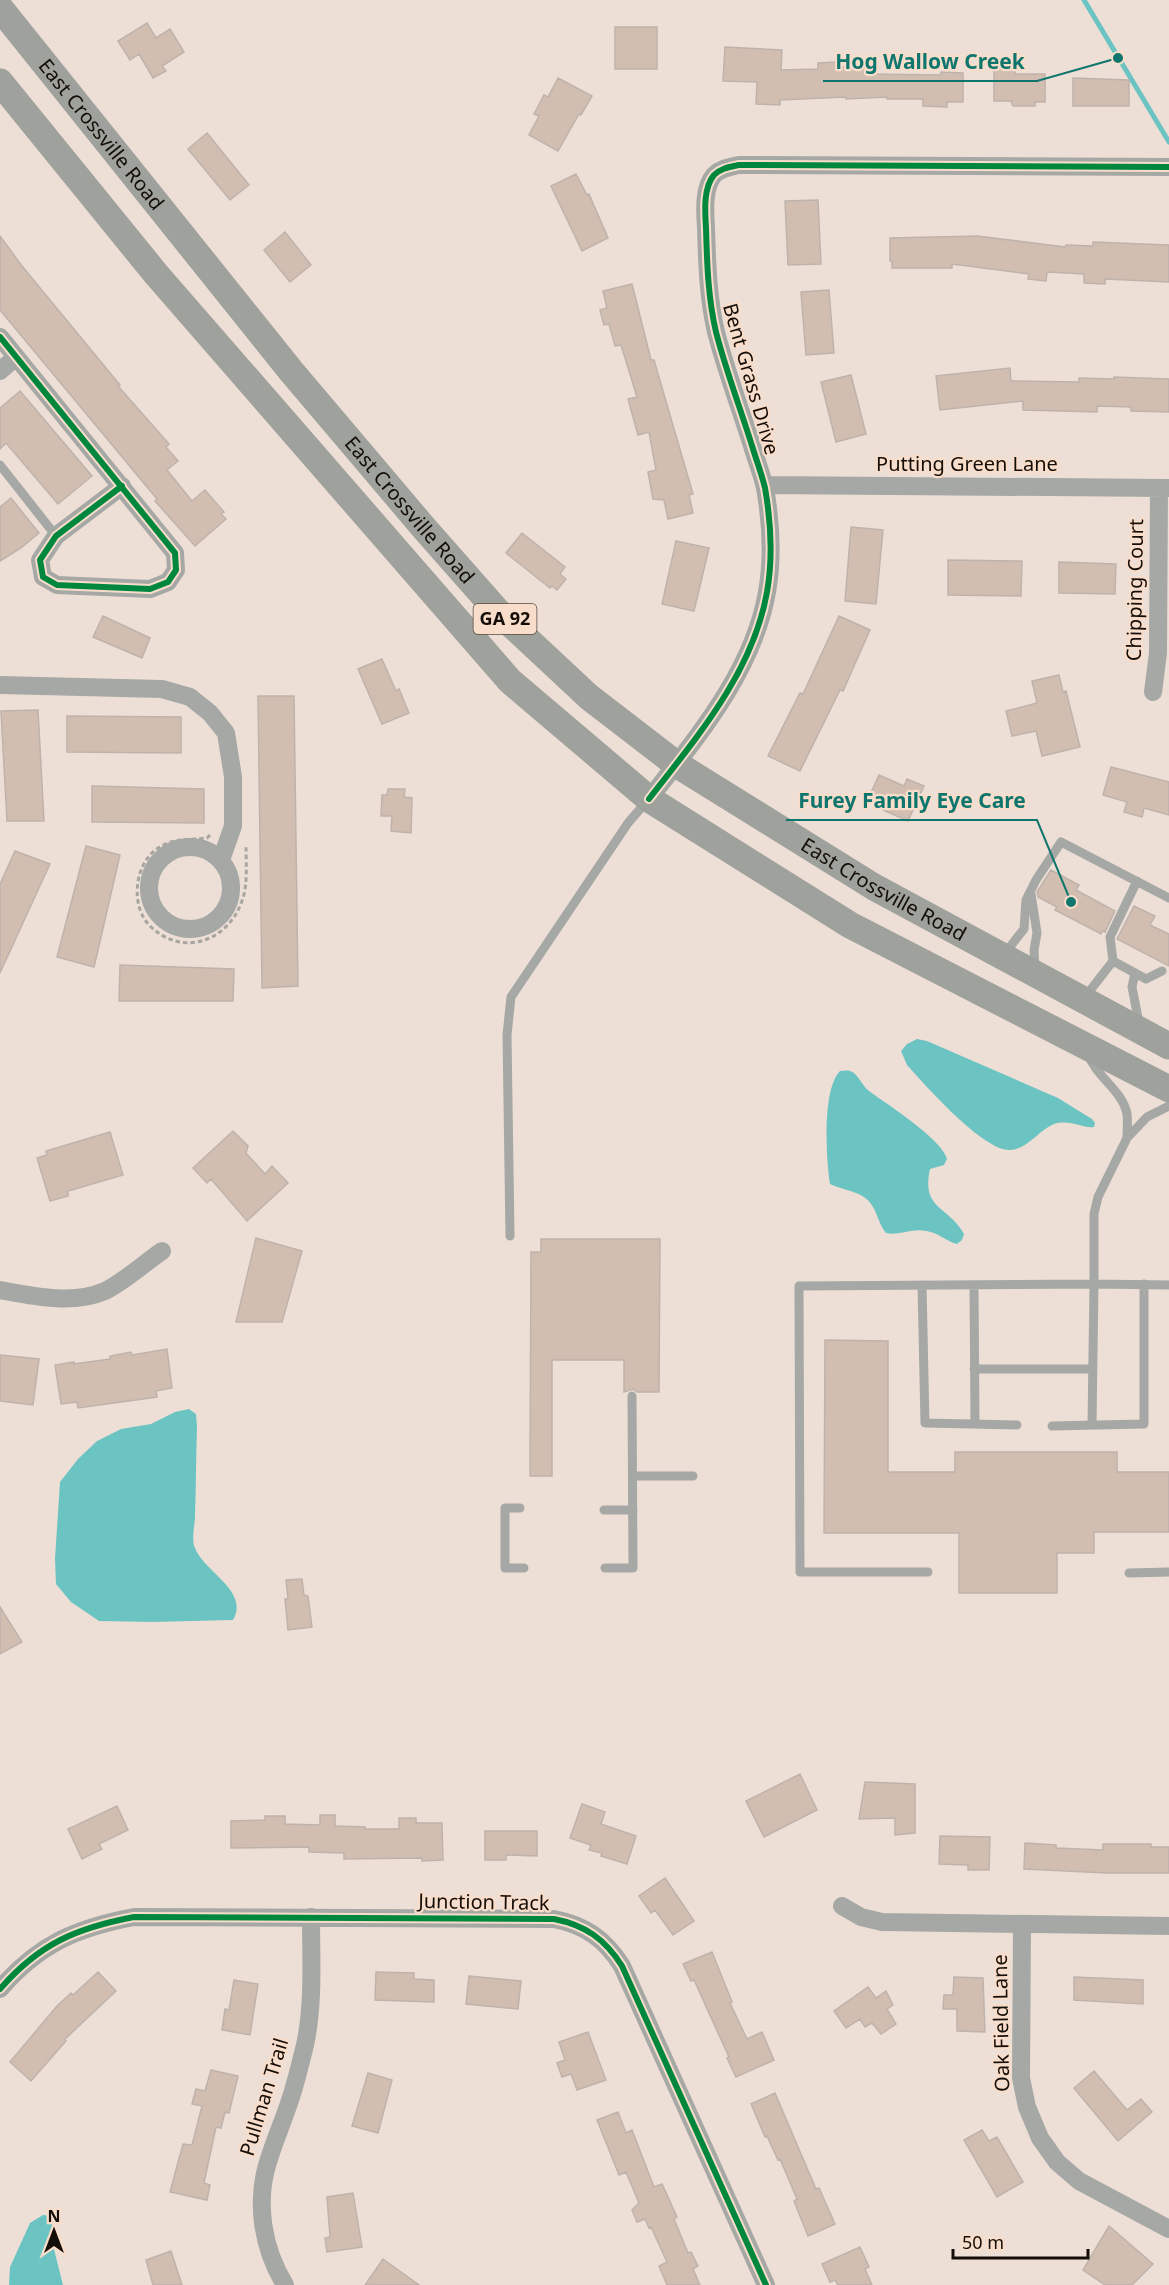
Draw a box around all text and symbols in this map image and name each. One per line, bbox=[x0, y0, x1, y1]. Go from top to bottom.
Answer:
callout: Hog Wallow Creek bbox=[823, 42, 1037, 81]
text: Hog Wallow Creek bbox=[835, 47, 1026, 75]
street label: East Crossville Road bbox=[33, 53, 171, 215]
street label: Bent Grass Drive bbox=[717, 300, 786, 458]
street label: East Crossville Road bbox=[339, 430, 481, 589]
street label: Putting Green Lane bbox=[876, 450, 1058, 477]
street label: Chipping Court bbox=[1120, 519, 1149, 661]
road number: GA 92 bbox=[474, 604, 536, 634]
callout: Furey Family Eye Care bbox=[786, 781, 1037, 820]
text: Furey Family Eye Care bbox=[798, 786, 1026, 814]
street label: East Crossville Road bbox=[796, 831, 971, 947]
street label: Junction Track bbox=[416, 1887, 550, 1916]
street label: Oak Field Lane bbox=[986, 1954, 1015, 2092]
street label: Pullman Trail bbox=[233, 2035, 294, 2159]
north arrow bbox=[24, 2201, 84, 2261]
text: N bbox=[47, 2205, 61, 2227]
scale bar bbox=[953, 2222, 1088, 2260]
text: 50 m bbox=[962, 2230, 1004, 2254]

